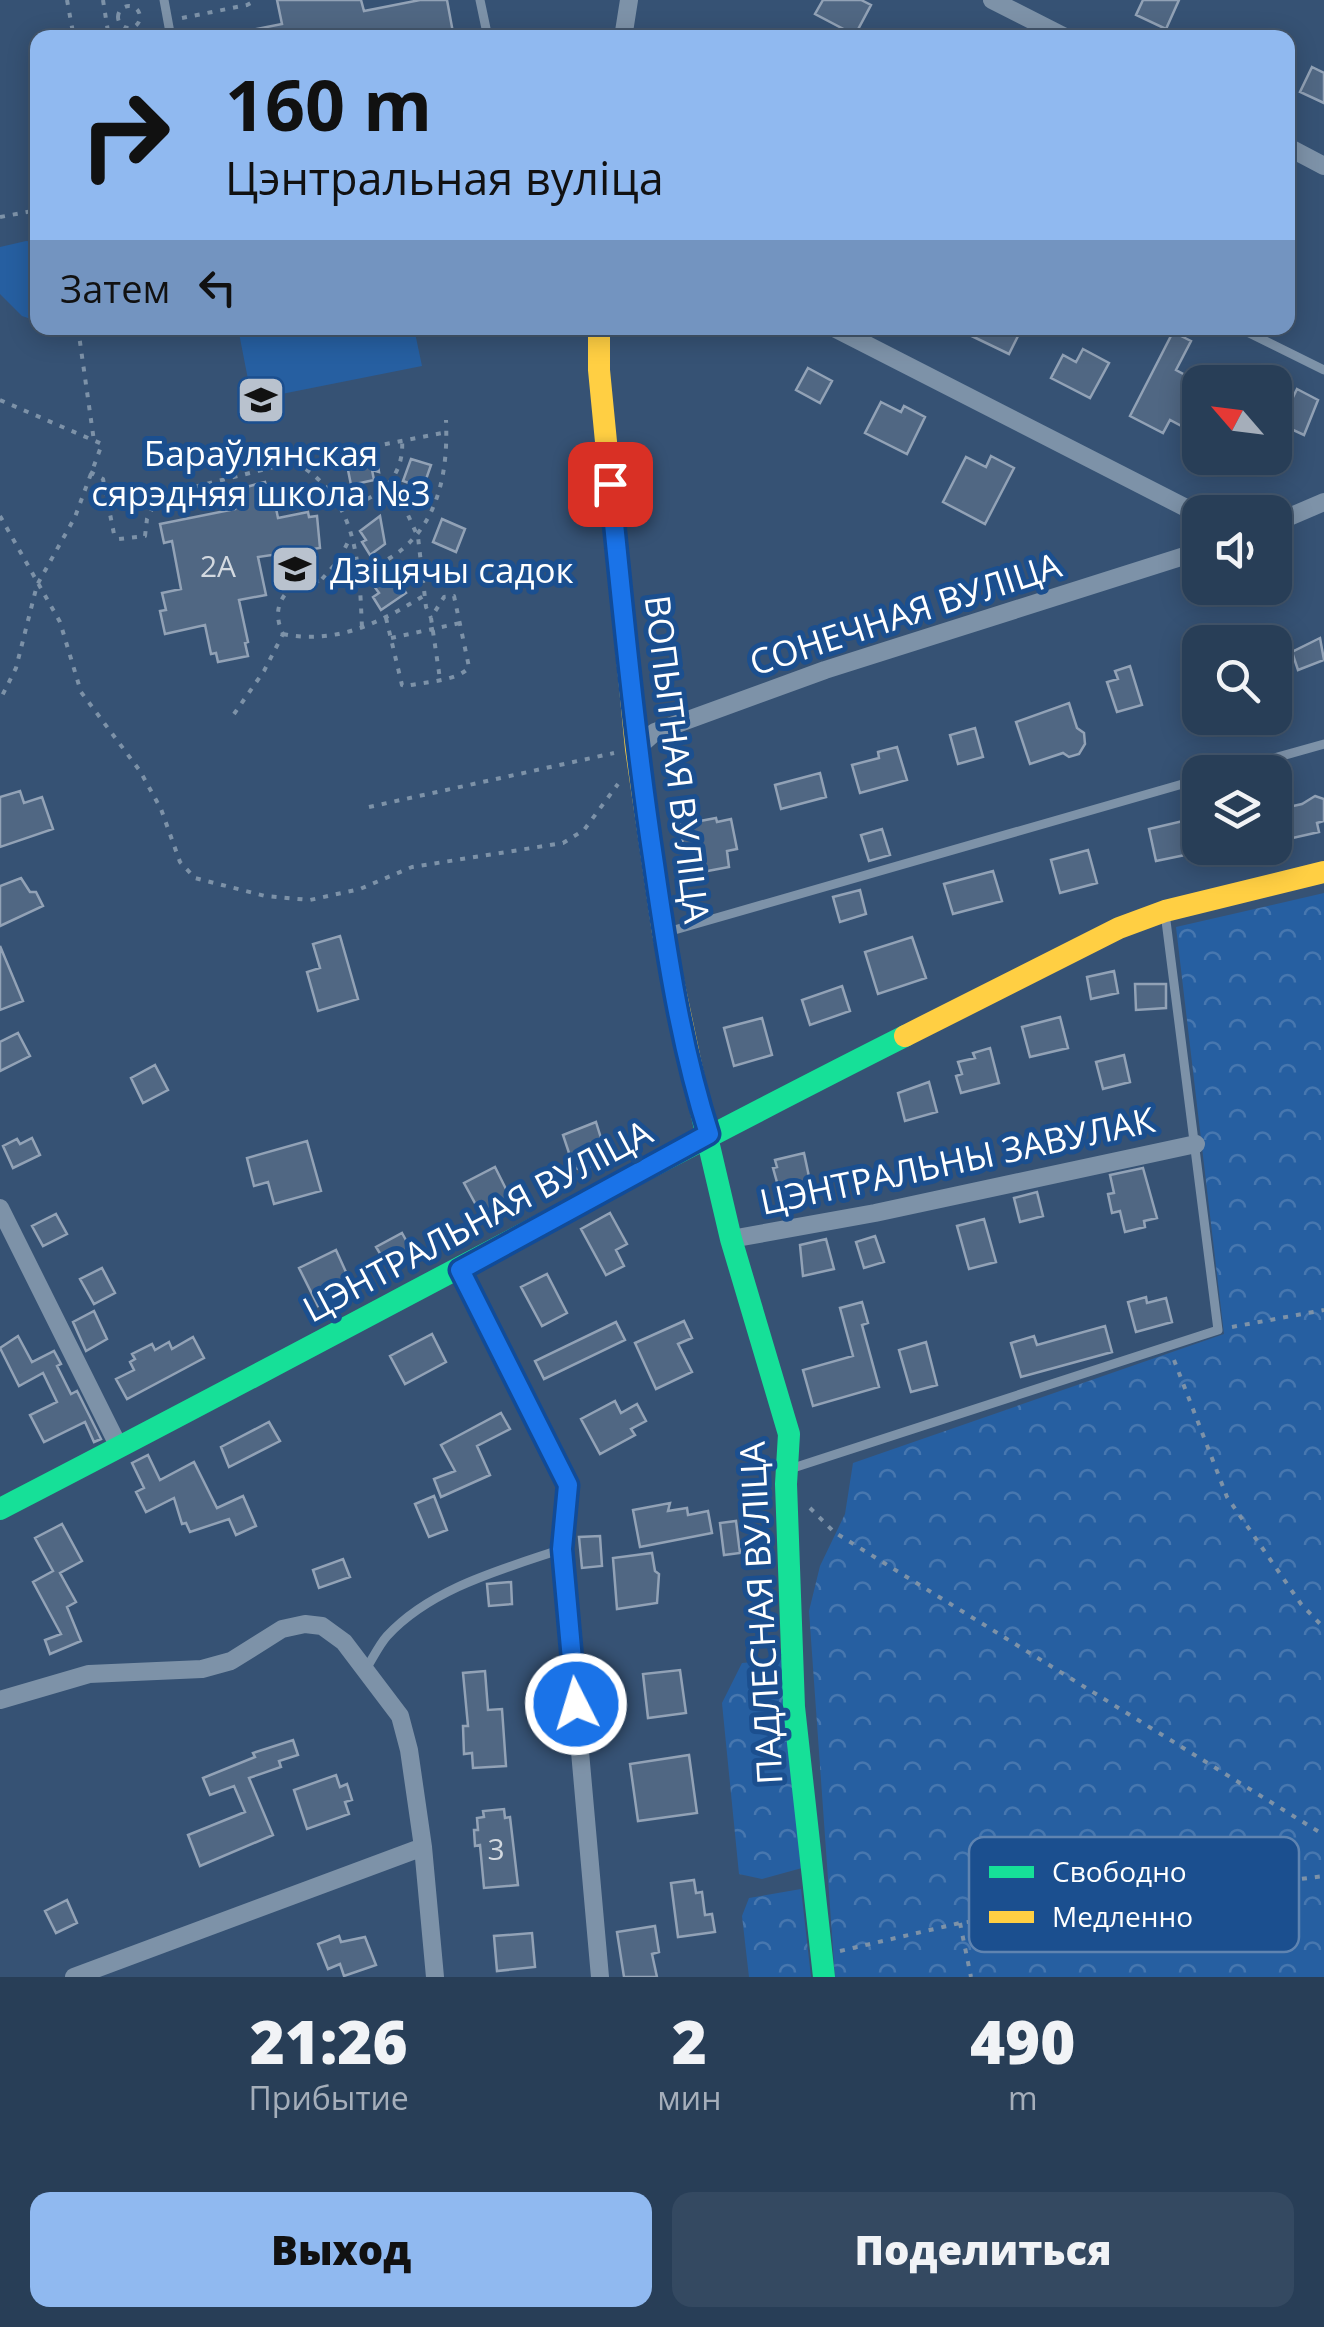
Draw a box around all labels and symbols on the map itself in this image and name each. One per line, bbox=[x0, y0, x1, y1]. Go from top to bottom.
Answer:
north arrow bbox=[1182, 365, 1292, 475]
school or university icon: Бараўлянская сярэдняя школа №3 bbox=[235, 374, 287, 426]
place label: Бараўлянская сярэдняя школа №3 bbox=[91, 429, 431, 516]
pin bbox=[568, 442, 653, 527]
street label: СОНЕЧНАЯ ВУЛІЦА bbox=[743, 540, 1067, 685]
school or university icon: Дзіцячы садок bbox=[269, 543, 321, 595]
house number: 2А bbox=[200, 545, 236, 586]
place label: Дзіцячы садок bbox=[330, 546, 574, 593]
street label: ВОПЫТНАЯ ВУЛІЦА bbox=[635, 592, 722, 926]
street label: ЦЭНТРАЛЬНЫ ЗАВУЛАК bbox=[755, 1095, 1159, 1225]
street label: ЦЭНТРАЛЬНАЯ ВУЛІЦА bbox=[294, 1108, 660, 1332]
street label: ПАДЛЕСНАЯ ВУЛІЦА bbox=[728, 1439, 792, 1786]
position arrow bbox=[524, 1652, 628, 1756]
house number: 3 bbox=[487, 1828, 505, 1869]
legend bbox=[969, 1837, 1299, 1952]
text: Свободно bbox=[1052, 1852, 1187, 1890]
text: Медленно bbox=[1052, 1897, 1193, 1935]

